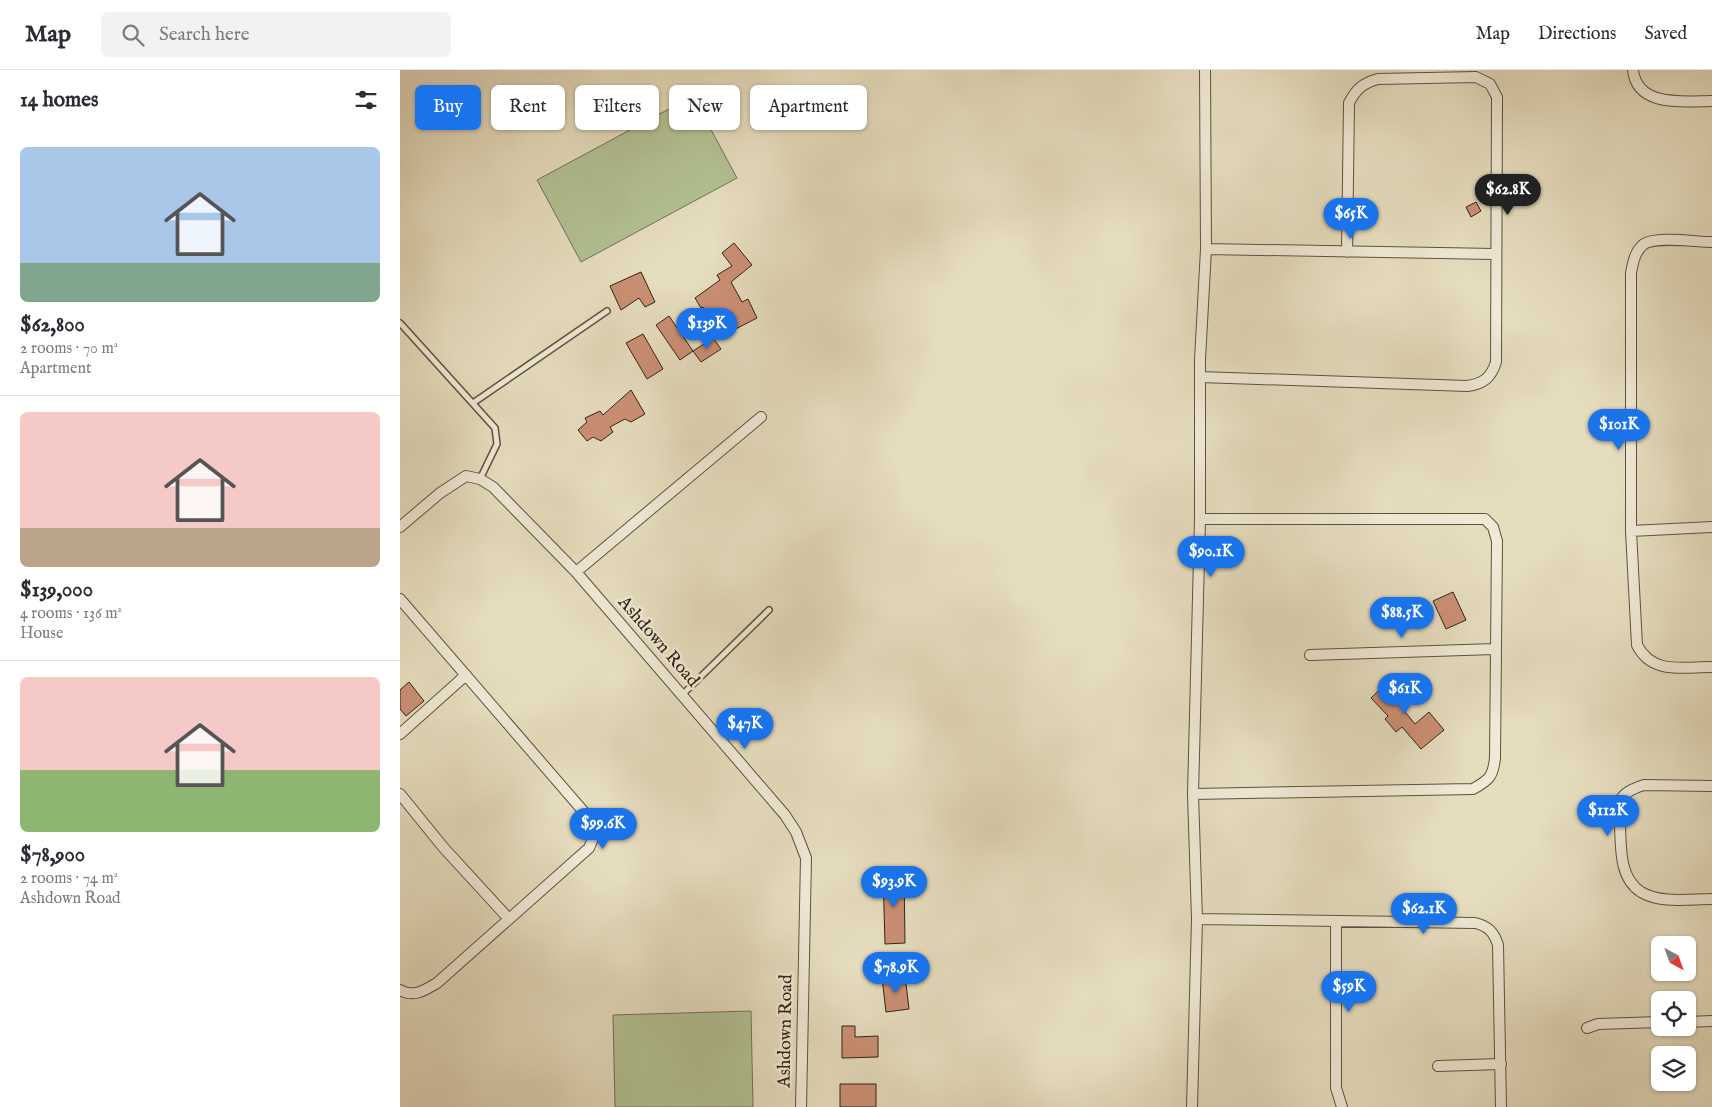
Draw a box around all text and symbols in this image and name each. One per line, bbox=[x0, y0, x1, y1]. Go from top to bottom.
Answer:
search box bbox=[101, 12, 451, 57]
text: Map bbox=[25, 19, 71, 50]
icon: search bbox=[119, 21, 147, 49]
text: Search here bbox=[159, 23, 250, 47]
text: Map bbox=[1476, 23, 1510, 46]
text: Directions bbox=[1538, 23, 1616, 46]
text: Saved bbox=[1644, 23, 1687, 46]
chip: Buy bbox=[415, 85, 481, 130]
chip: Rent bbox=[491, 85, 565, 130]
chip: Filters bbox=[575, 85, 659, 130]
chip: New bbox=[669, 85, 740, 130]
chip: Apartment bbox=[750, 85, 867, 130]
icon: filters bbox=[352, 86, 380, 114]
text: 14 homes bbox=[20, 87, 98, 114]
pin: $62.8K bbox=[1467, 174, 1549, 216]
icon: home bbox=[155, 179, 245, 269]
text: $62.8K bbox=[1486, 180, 1530, 200]
pin: $65K bbox=[1321, 198, 1381, 240]
text: $65K bbox=[1335, 204, 1367, 224]
pin: $139K bbox=[672, 308, 742, 350]
text: $62,800 bbox=[20, 312, 85, 339]
text: $139K bbox=[687, 314, 727, 334]
text: 2 rooms · 70 m² bbox=[20, 339, 118, 359]
text: Apartment bbox=[20, 359, 91, 379]
pin: $101K bbox=[1584, 408, 1654, 451]
text: $101K bbox=[1599, 415, 1639, 435]
icon: home bbox=[155, 445, 245, 535]
pin: $90.1K bbox=[1170, 536, 1252, 578]
text: $90.1K bbox=[1189, 542, 1233, 562]
text: $139,000 bbox=[20, 577, 93, 604]
street label: Ashdown Road bbox=[612, 591, 704, 693]
pin: $88.5K bbox=[1361, 596, 1443, 639]
text: $88.5K bbox=[1381, 603, 1423, 623]
text: 4 rooms · 136 m² bbox=[20, 604, 122, 624]
text: House bbox=[20, 624, 63, 644]
pin: $61K bbox=[1375, 672, 1435, 715]
text: $61K bbox=[1388, 679, 1422, 699]
pin: $47K bbox=[715, 708, 775, 750]
icon: home bbox=[155, 710, 245, 800]
text: $47K bbox=[727, 714, 763, 734]
pin: $112K bbox=[1573, 794, 1643, 837]
text: $112K bbox=[1588, 801, 1628, 821]
pin: $99.6K bbox=[562, 808, 644, 850]
text: $99.6K bbox=[581, 814, 625, 834]
text: $78,900 bbox=[20, 842, 85, 869]
pin: $93.9K bbox=[853, 866, 935, 908]
text: 2 rooms · 74 m² bbox=[20, 869, 118, 889]
text: $93.9K bbox=[872, 872, 916, 892]
text: Ashdown Road bbox=[20, 889, 121, 909]
pin: $62.1K bbox=[1383, 892, 1465, 935]
text: $62.1K bbox=[1402, 899, 1446, 919]
north arrow bbox=[1651, 936, 1696, 981]
map controls bbox=[1651, 936, 1696, 1091]
pin: $78.9K bbox=[855, 952, 937, 994]
text: $78.9K bbox=[874, 958, 918, 978]
pin: $59K bbox=[1319, 970, 1379, 1013]
street label: Ashdown Road bbox=[773, 974, 798, 1089]
text: $59K bbox=[1332, 977, 1366, 997]
button: locate bbox=[1651, 991, 1696, 1036]
button: layers bbox=[1651, 1046, 1696, 1091]

